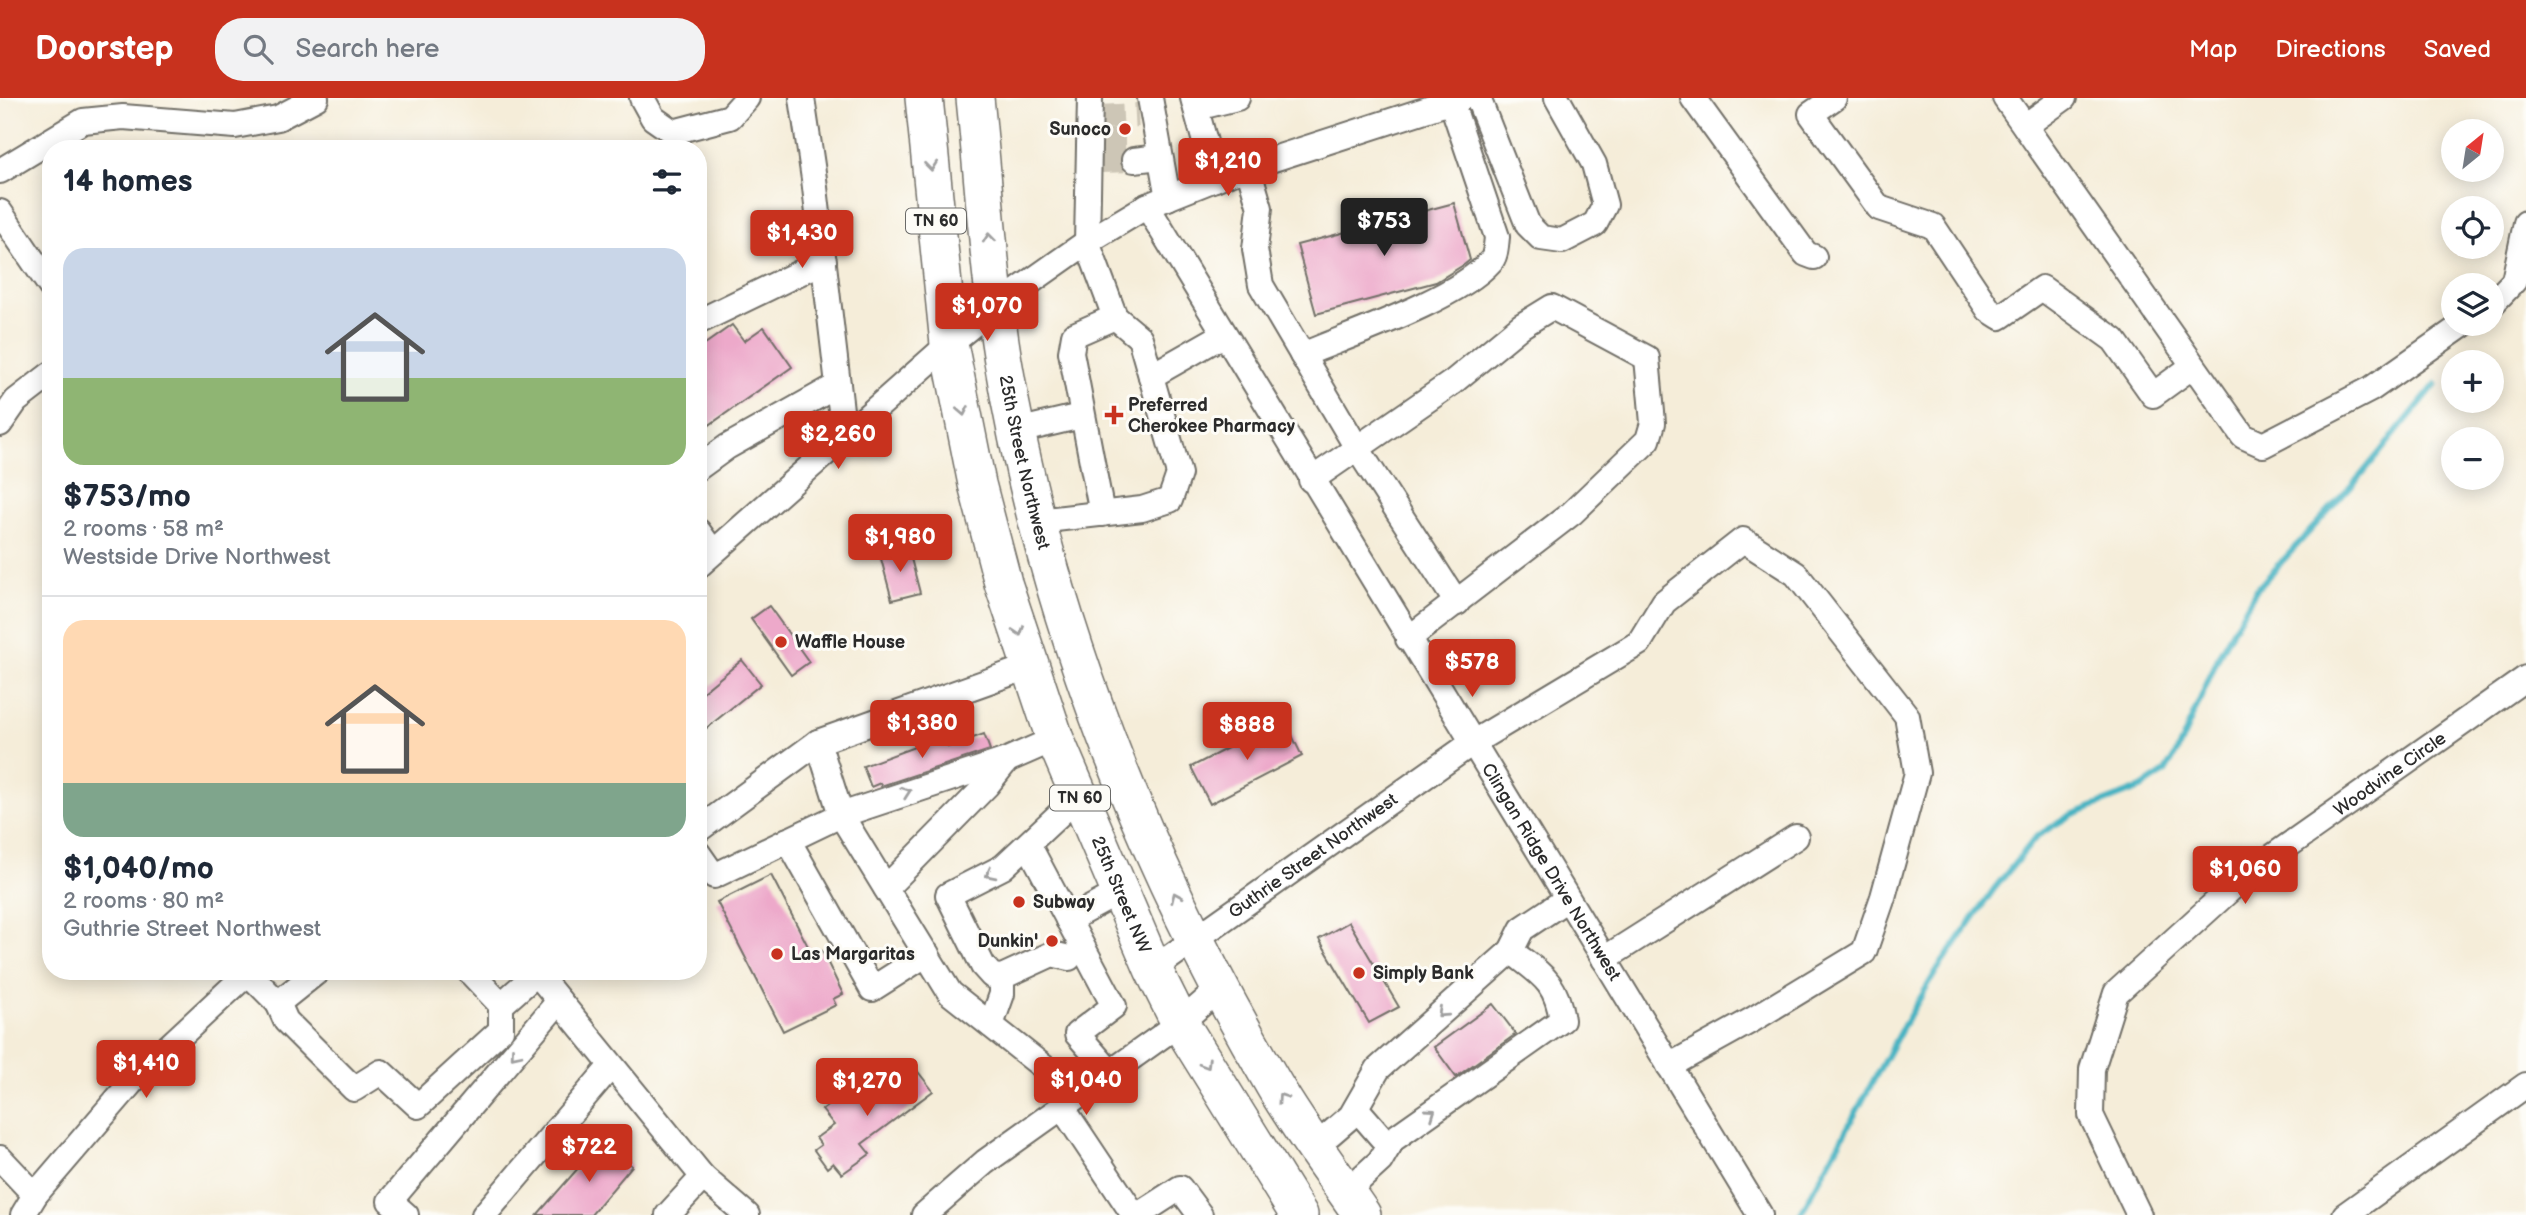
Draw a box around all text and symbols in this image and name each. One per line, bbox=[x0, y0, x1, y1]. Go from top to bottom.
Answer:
search box bbox=[215, 18, 705, 81]
text: Doorstep bbox=[35, 29, 173, 69]
icon: search bbox=[239, 30, 277, 68]
text: Search here bbox=[295, 34, 439, 65]
text: Map bbox=[2189, 35, 2237, 64]
text: Directions bbox=[2275, 35, 2386, 64]
text: Saved bbox=[2424, 35, 2491, 64]
place label: Sunoco bbox=[1050, 119, 1111, 140]
north arrow bbox=[2441, 119, 2504, 182]
map controls bbox=[2441, 119, 2504, 490]
marker: Sunoco bbox=[1117, 121, 1133, 137]
pin: $1,210 bbox=[1171, 139, 1285, 198]
text: $1,210 bbox=[1194, 147, 1262, 175]
one-way arrow bbox=[923, 161, 938, 172]
icon: filters bbox=[648, 163, 686, 201]
text: 14 homes bbox=[63, 164, 192, 200]
button: locate bbox=[2441, 196, 2504, 259]
pin: $753 bbox=[1343, 198, 1425, 258]
text: $753 bbox=[1357, 207, 1411, 235]
road number: TN 60 bbox=[906, 209, 966, 234]
pin: $1,430 bbox=[745, 211, 859, 270]
text: $1,430 bbox=[766, 219, 838, 247]
one-way arrow bbox=[982, 232, 997, 243]
button: layers bbox=[2441, 273, 2504, 336]
pin: $1,070 bbox=[930, 284, 1044, 343]
text: $1,070 bbox=[951, 292, 1023, 320]
icon: home bbox=[312, 294, 438, 420]
button: + bbox=[2441, 350, 2504, 413]
street label: 25th Street Northwest bbox=[995, 373, 1055, 552]
place label: Preferred Cherokee Pharmacy bbox=[1128, 395, 1296, 437]
one-way arrow bbox=[954, 405, 969, 417]
marker: Preferred Cherokee Pharmacy bbox=[1106, 407, 1122, 423]
pin: $2,260 bbox=[781, 412, 895, 471]
text: $2,260 bbox=[800, 420, 876, 448]
button: − bbox=[2441, 427, 2504, 490]
text: $753/mo bbox=[63, 479, 191, 515]
pin: $1,980 bbox=[843, 514, 957, 574]
text: 2 rooms · 58 m² bbox=[63, 515, 224, 543]
text: $1,980 bbox=[864, 523, 936, 551]
text: Westside Drive Northwest bbox=[63, 543, 330, 571]
one-way arrow bbox=[1011, 625, 1025, 637]
place label: Waffle House bbox=[795, 632, 905, 653]
marker: Waffle House bbox=[773, 634, 789, 650]
pin: $578 bbox=[1431, 640, 1513, 699]
text: $578 bbox=[1445, 648, 1499, 676]
icon: home bbox=[312, 666, 438, 792]
pin: $1,380 bbox=[865, 700, 979, 760]
pin: $888 bbox=[1206, 702, 1288, 762]
text: $1,380 bbox=[886, 709, 958, 737]
text: $888 bbox=[1219, 711, 1275, 739]
street label: Woodvine Circle bbox=[2330, 727, 2450, 821]
street label: Clingan Ridge Drive Northwest bbox=[1477, 759, 1626, 985]
one-way arrow bbox=[899, 786, 911, 800]
road number: TN 60 bbox=[1050, 786, 1110, 810]
street label: Guthrie Street Northwest bbox=[1224, 788, 1402, 923]
street label: 25th Street NW bbox=[1087, 833, 1156, 957]
pin: $1,060 bbox=[2188, 846, 2302, 906]
text: $1,040/mo bbox=[63, 851, 214, 887]
text: $1,060 bbox=[2209, 855, 2281, 883]
one-way arrow bbox=[985, 865, 997, 879]
text: 2 rooms · 80 m² bbox=[63, 887, 224, 915]
place label: Subway bbox=[1033, 892, 1096, 913]
one-way arrow bbox=[1170, 892, 1184, 904]
marker: Subway bbox=[1011, 894, 1027, 910]
text: Guthrie Street Northwest bbox=[63, 915, 321, 943]
place label: Dunkin' bbox=[977, 931, 1038, 952]
marker: Dunkin' bbox=[1044, 933, 1060, 949]
place label: Las Margaritas bbox=[791, 944, 915, 965]
marker: Las Margaritas bbox=[769, 946, 785, 962]
place label: Simply Bank bbox=[1373, 963, 1474, 984]
marker: Simply Bank bbox=[1351, 965, 1367, 981]
one-way arrow bbox=[1437, 1005, 1450, 1017]
pin: $1,410 bbox=[89, 1040, 203, 1100]
one-way arrow bbox=[511, 1045, 523, 1058]
text: $1,410 bbox=[112, 1049, 180, 1077]
one-way arrow bbox=[1197, 1057, 1210, 1070]
pin: $1,270 bbox=[810, 1058, 924, 1118]
pin: $1,040 bbox=[1029, 1058, 1143, 1117]
text: $1,040 bbox=[1050, 1066, 1122, 1094]
text: $1,270 bbox=[832, 1067, 902, 1095]
one-way arrow bbox=[1278, 1093, 1290, 1106]
one-way arrow bbox=[1423, 1109, 1436, 1121]
pin: $722 bbox=[548, 1124, 630, 1184]
text: $722 bbox=[561, 1133, 617, 1161]

